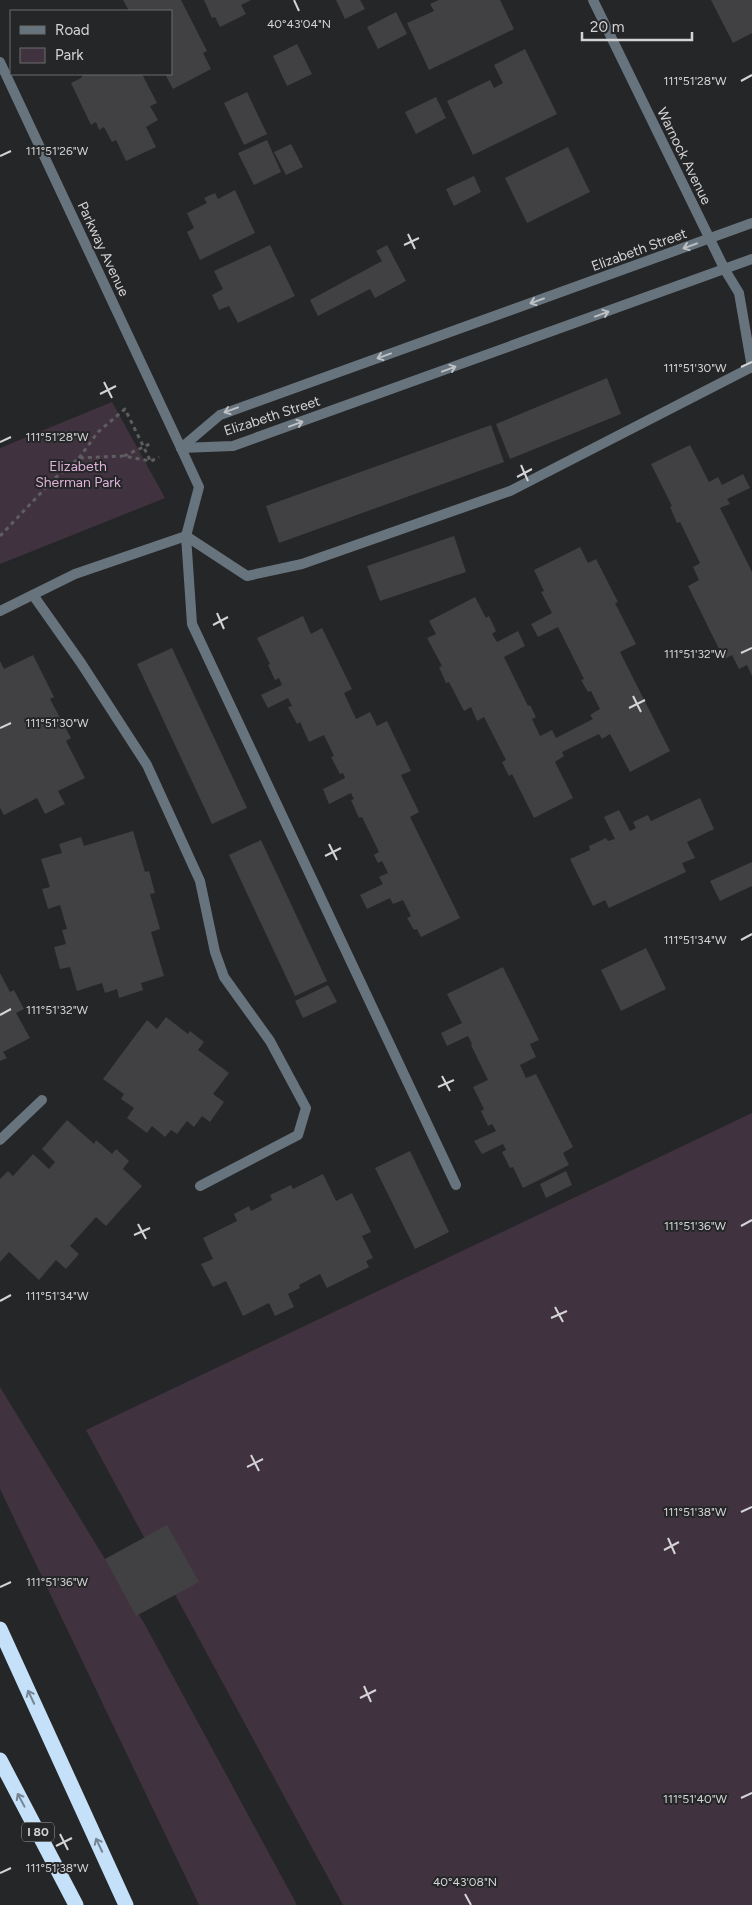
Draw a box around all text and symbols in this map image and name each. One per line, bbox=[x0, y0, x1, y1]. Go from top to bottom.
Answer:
legend bbox=[10, 10, 172, 75]
scale bar bbox=[582, 10, 692, 42]
text: 40°43'04"N bbox=[267, 17, 331, 31]
text: 20 m bbox=[590, 18, 624, 36]
text: Road bbox=[55, 21, 90, 39]
text: Park bbox=[55, 46, 84, 64]
text: 111°51'28"W bbox=[664, 74, 727, 88]
street label: Warnock Avenue bbox=[653, 105, 715, 208]
text: 111°51'26"W bbox=[26, 144, 89, 158]
street label: Parkway Avenue bbox=[74, 199, 133, 299]
street label: Elizabeth Street bbox=[589, 225, 689, 275]
one-way arrow bbox=[683, 242, 698, 251]
one-way arrow bbox=[530, 297, 545, 306]
one-way arrow bbox=[594, 309, 609, 318]
one-way arrow bbox=[377, 352, 392, 361]
text: 111°51'30"W bbox=[663, 361, 727, 375]
one-way arrow bbox=[441, 364, 456, 373]
street label: Elizabeth Street bbox=[222, 392, 322, 440]
one-way arrow bbox=[223, 406, 239, 416]
one-way arrow bbox=[288, 419, 303, 428]
text: 111°51'28"W bbox=[26, 430, 89, 444]
park label: Elizabeth Sherman Park bbox=[35, 458, 121, 491]
text: 111°51'32"W bbox=[664, 647, 727, 661]
text: 111°51'30"W bbox=[25, 716, 89, 730]
text: 111°51'34"W bbox=[664, 933, 727, 947]
text: 111°51'32"W bbox=[26, 1003, 89, 1017]
text: 111°51'36"W bbox=[664, 1219, 727, 1233]
text: 111°51'34"W bbox=[26, 1289, 89, 1303]
text: 111°51'38"W bbox=[664, 1505, 727, 1519]
text: 111°51'36"W bbox=[26, 1575, 89, 1589]
one-way arrow bbox=[26, 1690, 36, 1705]
text: 111°51'40"W bbox=[663, 1792, 728, 1806]
one-way arrow bbox=[16, 1793, 25, 1808]
road number: I 80 bbox=[22, 1822, 54, 1841]
one-way arrow bbox=[93, 1838, 103, 1853]
text: 111°51'38"W bbox=[26, 1861, 89, 1875]
text: 40°43'08"N bbox=[433, 1875, 497, 1889]

